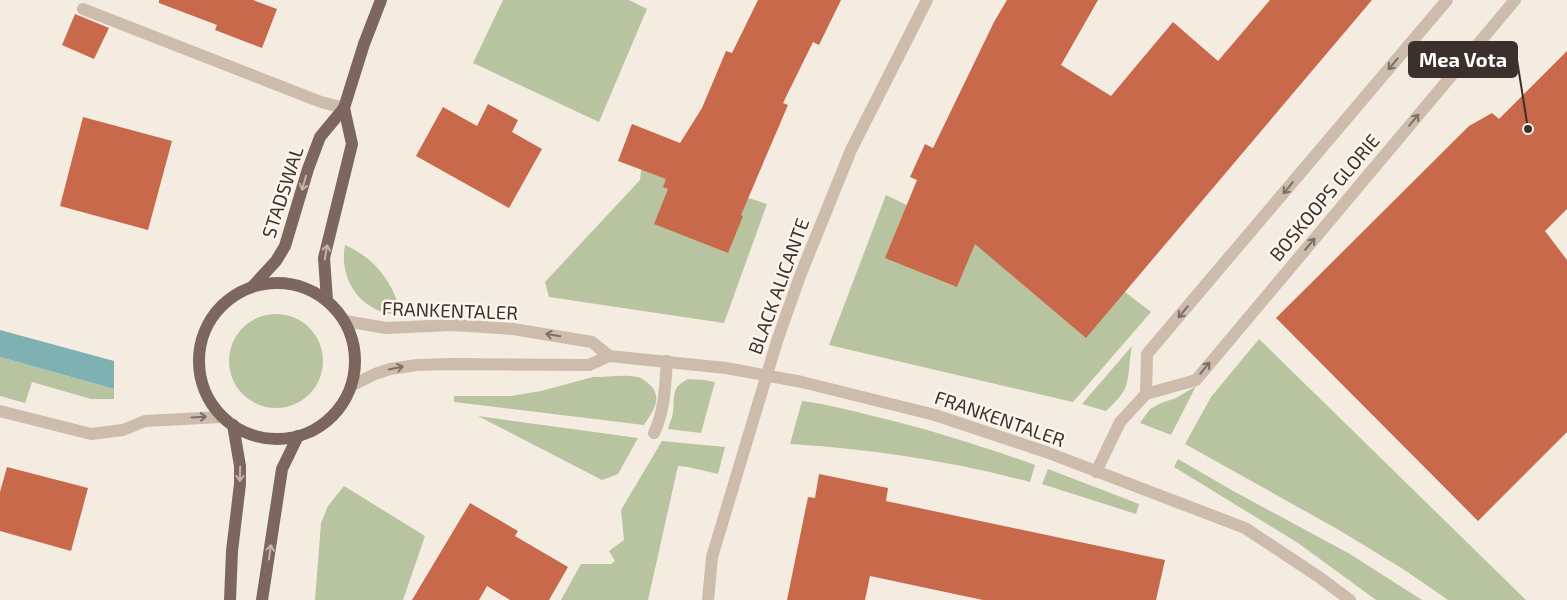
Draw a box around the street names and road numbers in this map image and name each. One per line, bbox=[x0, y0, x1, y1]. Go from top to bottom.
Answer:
street label: BOSKOOPS GLORIE bbox=[1264, 129, 1384, 265]
street label: STADSWAL bbox=[256, 143, 308, 241]
street label: BLACK ALICANTE bbox=[743, 215, 813, 357]
street label: FRANKENTALER bbox=[382, 296, 518, 324]
street label: FRANKENTALER bbox=[932, 385, 1068, 451]

